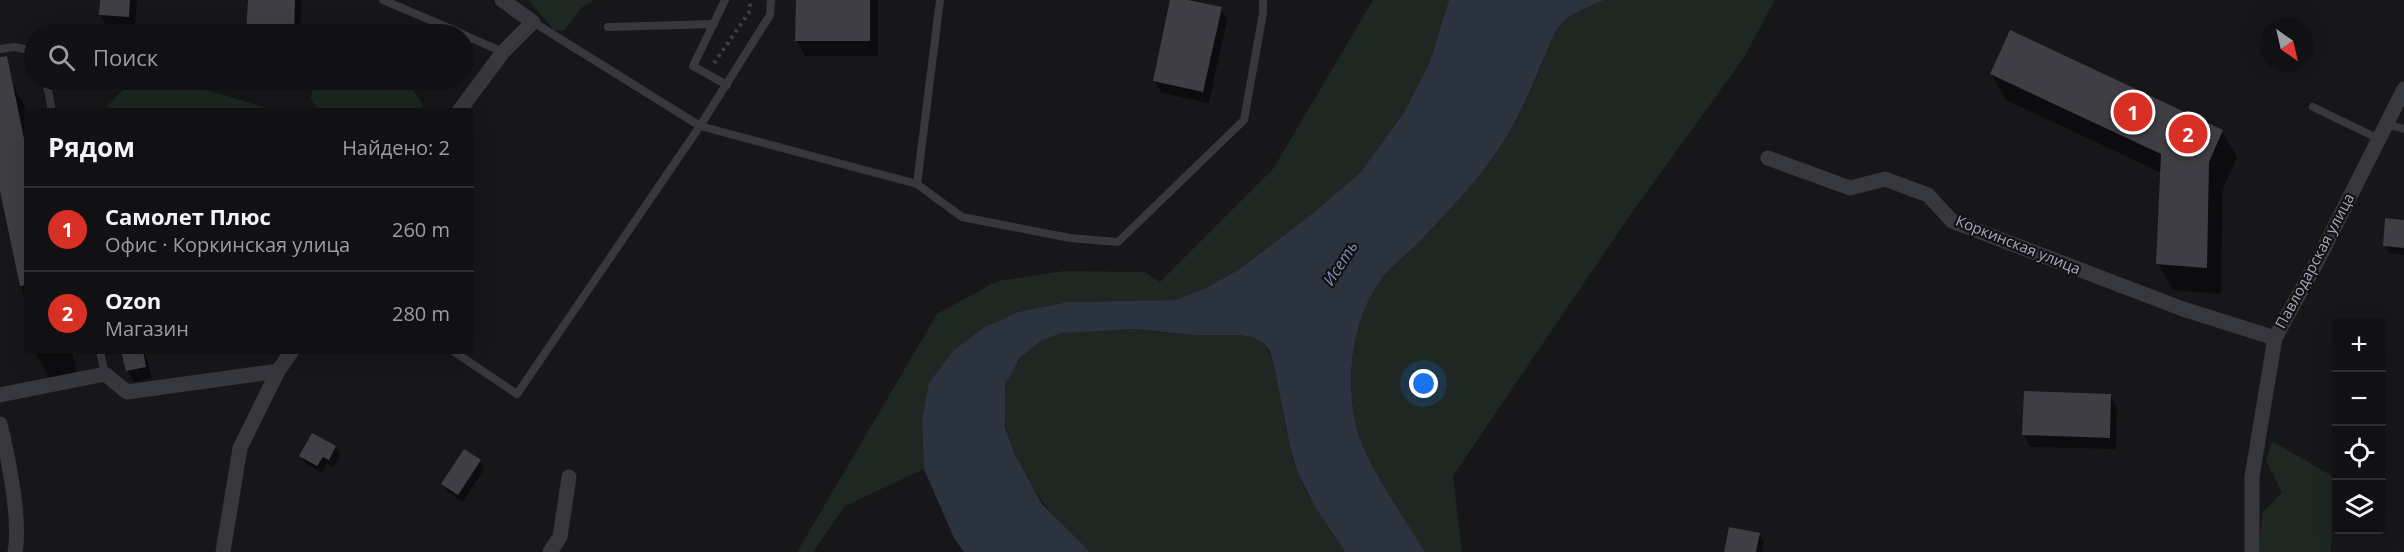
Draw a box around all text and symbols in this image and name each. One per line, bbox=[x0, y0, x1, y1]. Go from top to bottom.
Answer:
north arrow bbox=[2260, 18, 2314, 72]
search box bbox=[24, 24, 474, 90]
icon: search bbox=[45, 41, 78, 74]
text: Поиск bbox=[93, 42, 158, 72]
pin: 1 bbox=[2114, 90, 2152, 134]
pin: 2 bbox=[2168, 112, 2208, 156]
text: Рядом bbox=[48, 129, 135, 165]
text: Найдено: 2 bbox=[342, 134, 450, 161]
street label: Павлодарская улица bbox=[2270, 189, 2358, 332]
text: Самолет Плюс bbox=[105, 201, 271, 231]
street label: Коркинская улица bbox=[1953, 210, 2084, 278]
text: 1 bbox=[62, 216, 73, 243]
text: 260 m bbox=[392, 216, 450, 243]
text: Офис · Коркинская улица bbox=[105, 231, 350, 258]
water label: Исеть bbox=[1318, 237, 1362, 289]
text: Ozon bbox=[105, 285, 161, 315]
text: 2 bbox=[62, 300, 73, 327]
text: 280 m bbox=[392, 300, 450, 327]
text: Магазин bbox=[105, 315, 189, 342]
map controls bbox=[2332, 318, 2386, 534]
button: + bbox=[2332, 318, 2386, 372]
your location bbox=[1409, 369, 1438, 398]
button: − bbox=[2332, 372, 2386, 426]
button: locate bbox=[2332, 426, 2386, 480]
button: layers bbox=[2332, 480, 2386, 534]

